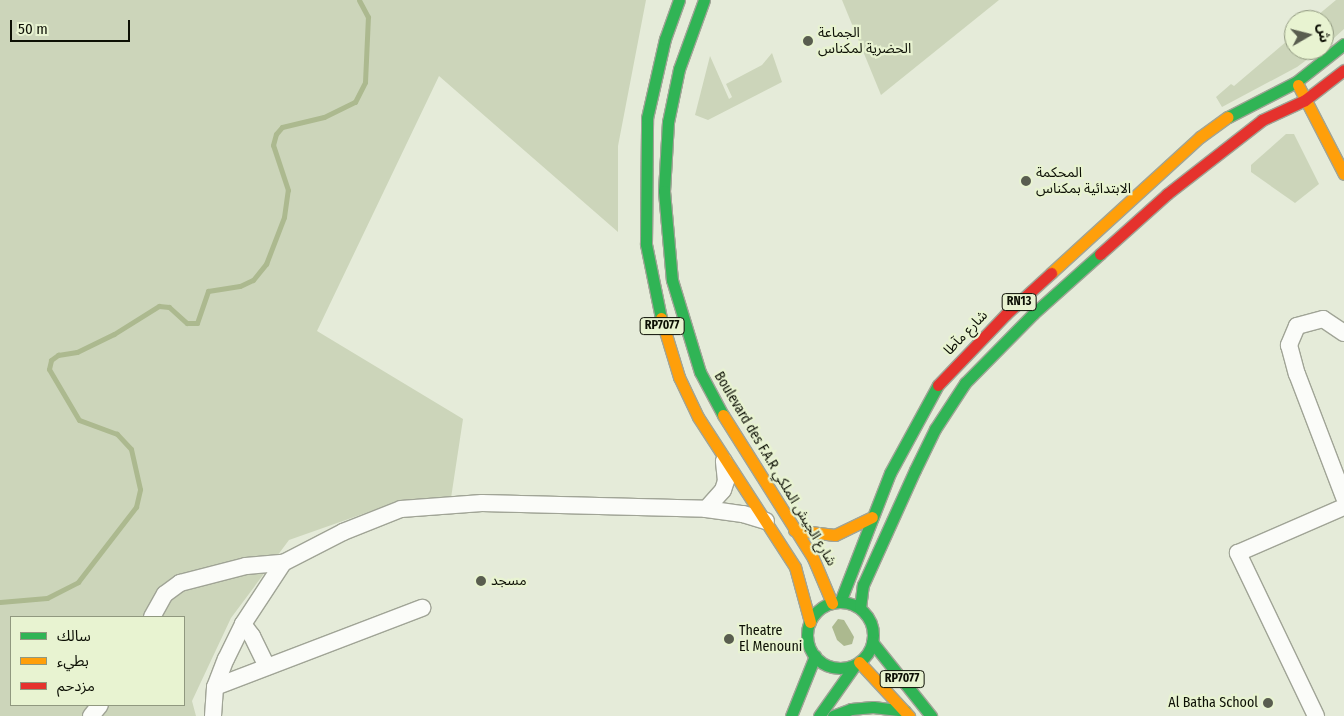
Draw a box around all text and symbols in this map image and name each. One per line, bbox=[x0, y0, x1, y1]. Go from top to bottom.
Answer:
scale bar bbox=[12, 10, 132, 42]
north arrow bbox=[1284, 10, 1334, 60]
text: 50 m bbox=[18, 20, 48, 38]
text: ش bbox=[1314, 22, 1333, 44]
place label: الجماعة الحضرية لمكناس bbox=[818, 25, 911, 58]
marker: الجماعة الحضرية لمكناس bbox=[802, 35, 814, 47]
place label: المحكمة الابتدائية بمكناس bbox=[1036, 165, 1131, 198]
marker: المحكمة الابتدائية بمكناس bbox=[1020, 175, 1032, 187]
road number: RN13 bbox=[1002, 292, 1036, 312]
street label: شارع مآطا bbox=[941, 307, 991, 359]
road number: RP7077 bbox=[640, 316, 684, 336]
street label: Boulevard des F.A.R شارع الجيش الملكي bbox=[710, 369, 840, 569]
place label: مسجد bbox=[491, 573, 527, 589]
marker: مسجد bbox=[475, 575, 487, 587]
legend bbox=[10, 616, 185, 706]
place label: Theatre El Menouni bbox=[739, 623, 802, 656]
text: سالك bbox=[57, 627, 91, 645]
marker: Theatre El Menouni bbox=[723, 633, 735, 645]
text: بطيء bbox=[57, 652, 89, 670]
road number: RP7077 bbox=[880, 670, 924, 689]
text: مزدحم bbox=[57, 677, 95, 695]
place label: Al Batha School bbox=[1168, 695, 1258, 711]
marker: Al Batha School bbox=[1262, 697, 1274, 709]

